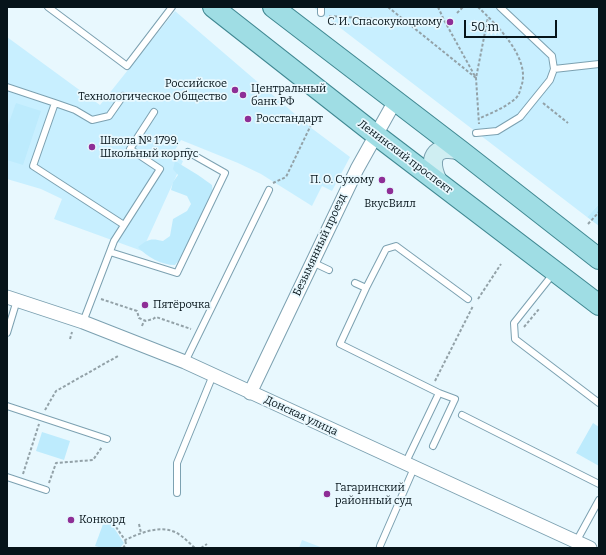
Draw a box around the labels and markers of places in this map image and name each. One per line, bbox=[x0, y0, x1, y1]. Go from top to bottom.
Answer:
place label: С. И. Спасокукоцкому bbox=[327, 15, 442, 29]
marker: С. И. Спасокукоцкому bbox=[445, 17, 455, 27]
place label: Российское Технологическое Общество bbox=[78, 77, 227, 103]
place label: Центральный банк РФ bbox=[251, 82, 326, 108]
marker: Российское Технологическое Общество bbox=[230, 85, 240, 95]
marker: Центральный банк РФ bbox=[238, 90, 248, 100]
place label: Росстандарт bbox=[256, 112, 323, 126]
marker: Росстандарт bbox=[243, 114, 253, 124]
place label: Школа № 1799. Школьный корпус bbox=[100, 134, 198, 160]
marker: Школа № 1799. Школьный корпус bbox=[87, 142, 97, 152]
place label: П. О. Сухому bbox=[310, 173, 374, 187]
marker: П. О. Сухому bbox=[377, 175, 387, 185]
marker: ВкусВилл bbox=[385, 186, 395, 196]
place label: ВкусВилл bbox=[364, 197, 416, 211]
place label: Пятёрочка bbox=[153, 298, 210, 312]
marker: Пятёрочка bbox=[140, 300, 150, 310]
place label: Гагаринский районный суд bbox=[335, 481, 412, 507]
marker: Гагаринский районный суд bbox=[322, 489, 332, 499]
place label: Конкорд bbox=[79, 513, 125, 527]
marker: Конкорд bbox=[66, 515, 76, 525]

